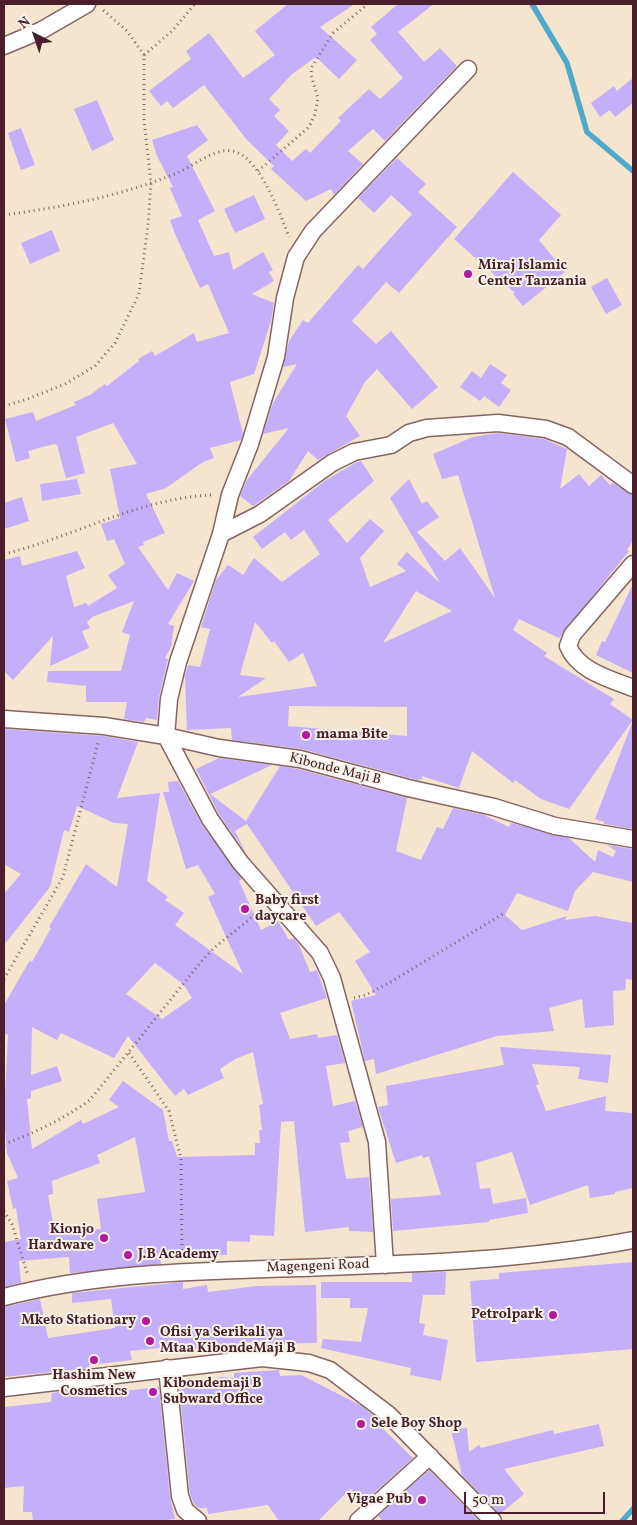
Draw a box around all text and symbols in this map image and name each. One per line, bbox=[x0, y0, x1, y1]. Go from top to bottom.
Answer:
north arrow bbox=[10, 10, 60, 60]
text: N bbox=[15, 13, 35, 34]
place label: Miraj Islamic Center Tanzania bbox=[478, 258, 587, 290]
marker: Miraj Islamic Center Tanzania bbox=[462, 268, 474, 280]
place label: mama Bite bbox=[316, 727, 388, 743]
marker: mama Bite bbox=[300, 729, 312, 741]
street label: Kibonde Maji B bbox=[287, 750, 383, 790]
place label: Baby first daycare bbox=[255, 893, 319, 926]
marker: Baby first daycare bbox=[239, 903, 251, 915]
place label: Kionjo Hardware bbox=[28, 1222, 94, 1254]
marker: Kionjo Hardware bbox=[98, 1232, 110, 1244]
place label: J.B Academy bbox=[138, 1247, 219, 1263]
marker: J.B Academy bbox=[122, 1249, 134, 1261]
street label: Magengeni Road bbox=[266, 1257, 370, 1277]
place label: Petrolpark bbox=[471, 1307, 543, 1323]
marker: Petrolpark bbox=[547, 1309, 559, 1321]
place label: Mketo Stationary bbox=[21, 1313, 136, 1329]
marker: Mketo Stationary bbox=[140, 1315, 152, 1327]
place label: Ofisi ya Serikali ya Mtaa KibondeMaji B bbox=[160, 1325, 296, 1358]
marker: Ofisi ya Serikali ya Mtaa KibondeMaji B bbox=[144, 1335, 156, 1347]
marker: Hashim New Cosmetics bbox=[88, 1354, 100, 1366]
place label: Hashim New Cosmetics bbox=[52, 1368, 136, 1400]
place label: Kibondemaji B Subward Office bbox=[163, 1376, 263, 1408]
marker: Kibondemaji B Subward Office bbox=[147, 1386, 159, 1398]
place label: Sele Boy Shop bbox=[371, 1416, 462, 1432]
marker: Sele Boy Shop bbox=[355, 1418, 367, 1430]
scale bar bbox=[467, 1482, 608, 1514]
text: 50 m bbox=[472, 1490, 504, 1511]
place label: Vigae Pub bbox=[347, 1492, 412, 1508]
marker: Vigae Pub bbox=[416, 1494, 428, 1506]

